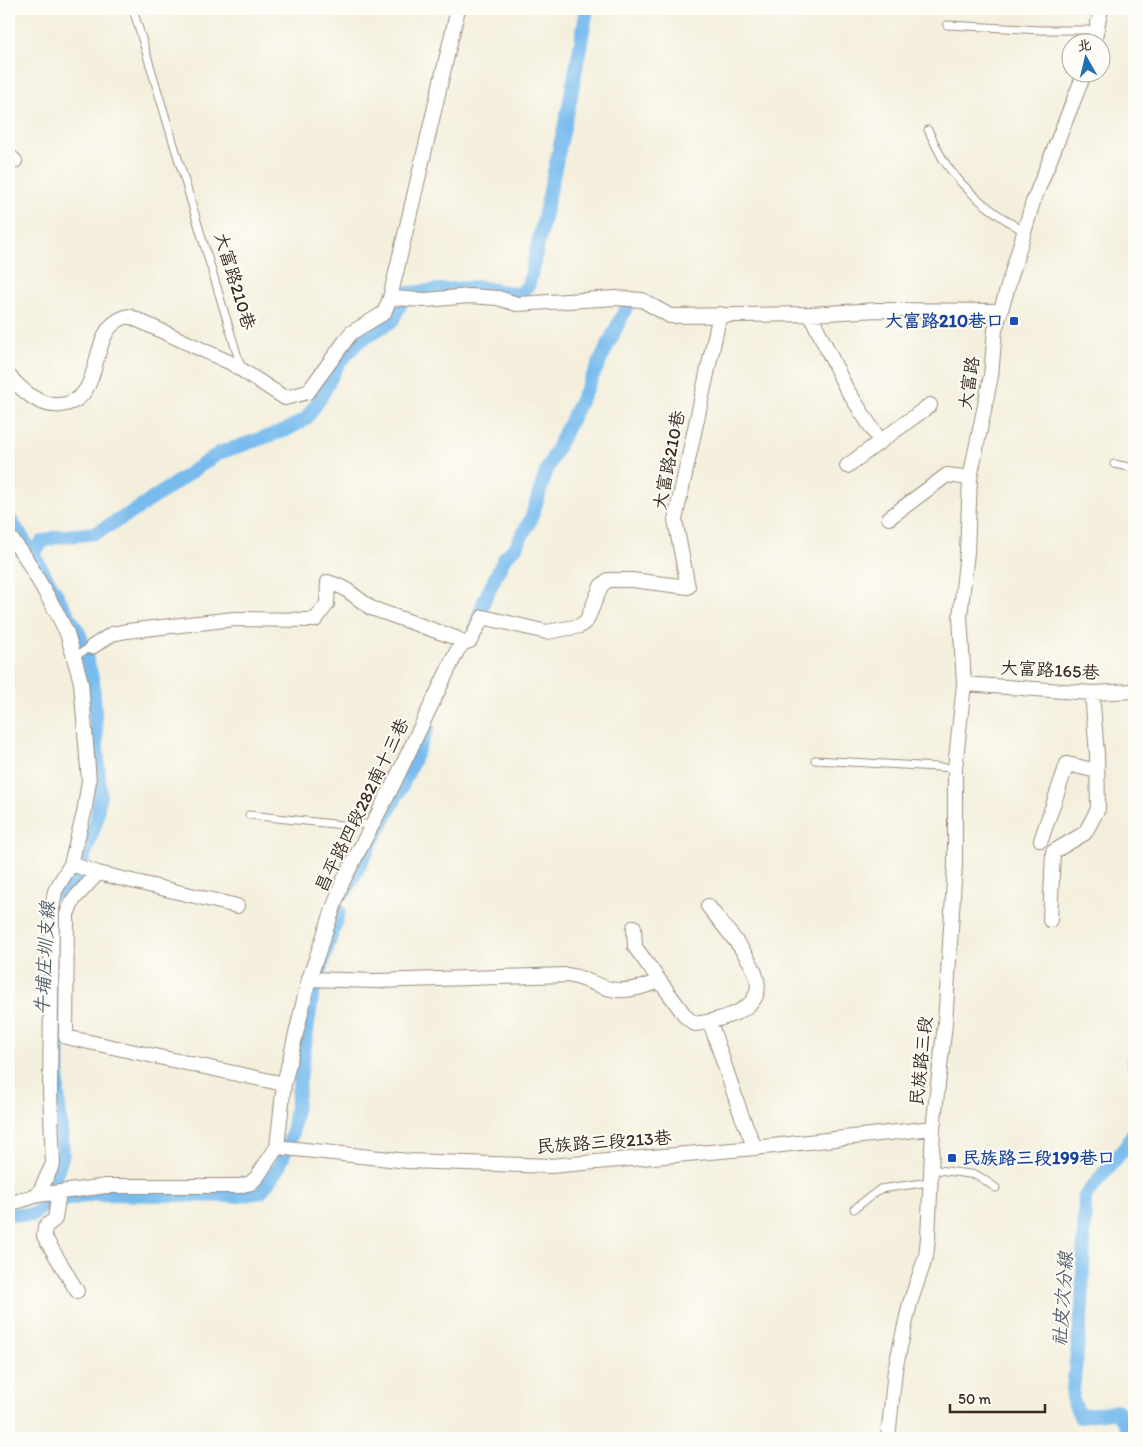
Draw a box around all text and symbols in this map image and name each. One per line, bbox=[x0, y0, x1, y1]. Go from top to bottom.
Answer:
north arrow bbox=[1060, 32, 1110, 82]
text: 北 bbox=[1076, 36, 1092, 55]
street label: 大富路210巷 bbox=[210, 230, 260, 332]
place label: 大富路210巷口 bbox=[885, 310, 1004, 332]
marker: 大富路210巷口 bbox=[1008, 315, 1020, 327]
street label: 大富路 bbox=[954, 355, 984, 411]
street label: 大富路210巷 bbox=[649, 408, 689, 512]
street label: 大富路165巷 bbox=[1000, 656, 1100, 684]
street label: 昌平路四段282南十三巷 bbox=[310, 714, 414, 896]
water label: 牛埔庄圳支線 bbox=[30, 900, 59, 1016]
street label: 民族路三段 bbox=[905, 1015, 937, 1107]
street label: 民族路三段213巷 bbox=[536, 1126, 672, 1158]
place label: 民族路三段199巷口 bbox=[962, 1147, 1115, 1169]
marker: 民族路三段199巷口 bbox=[946, 1152, 958, 1164]
water label: 社皮次分線 bbox=[1048, 1250, 1077, 1347]
scale bar bbox=[950, 1382, 1046, 1414]
text: 50 m bbox=[958, 1390, 991, 1408]

